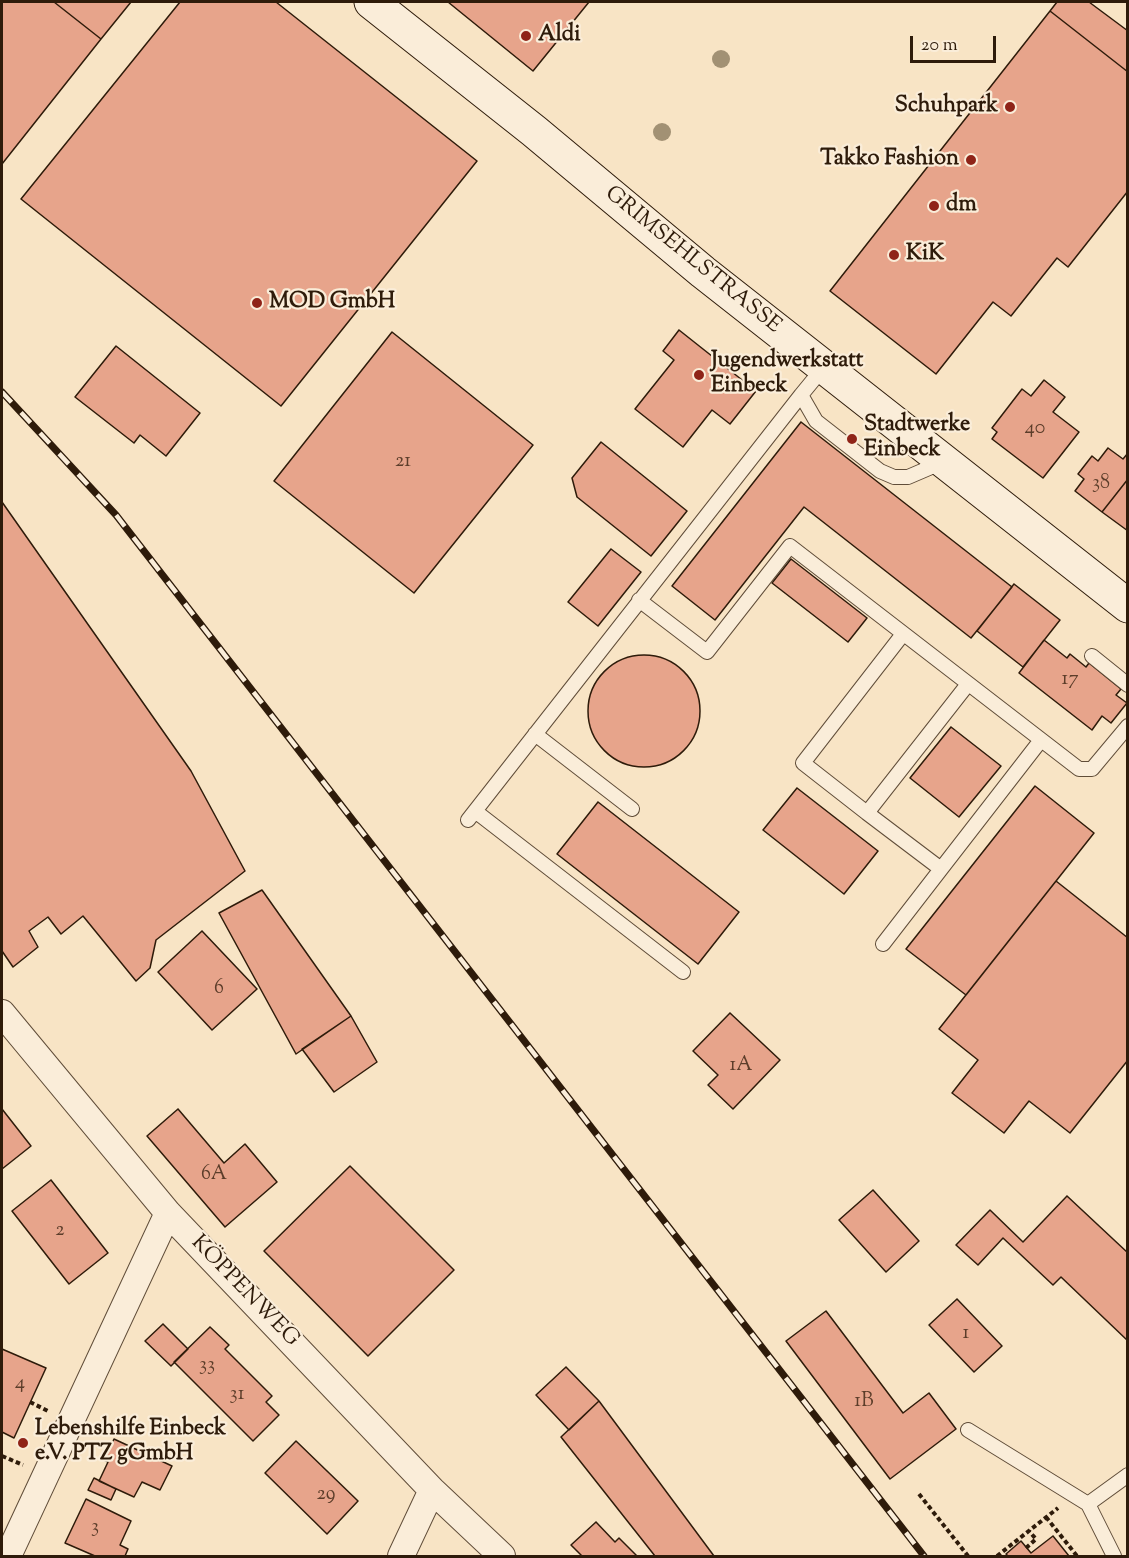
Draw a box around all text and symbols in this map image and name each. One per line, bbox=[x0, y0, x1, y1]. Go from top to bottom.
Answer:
place label: Aldi bbox=[538, 23, 580, 49]
scale bar bbox=[913, 24, 998, 62]
marker: Aldi bbox=[519, 29, 533, 43]
text: 20 m bbox=[921, 33, 958, 59]
place label: Schuhpark bbox=[895, 94, 998, 120]
marker: Schuhpark bbox=[1003, 100, 1017, 114]
place label: Takko Fashion bbox=[820, 147, 959, 173]
marker: Takko Fashion bbox=[964, 153, 978, 167]
street label: GRIMSEHLSTRASSE bbox=[598, 182, 786, 340]
place label: dm bbox=[946, 193, 977, 219]
marker: dm bbox=[927, 199, 941, 213]
place label: KiK bbox=[906, 242, 944, 268]
marker: KiK bbox=[887, 248, 901, 262]
place label: MOD GmbH bbox=[269, 290, 395, 316]
marker: MOD GmbH bbox=[250, 296, 264, 310]
place label: Jugendwerkstatt Einbeck bbox=[711, 349, 863, 400]
marker: Jugendwerkstatt Einbeck bbox=[692, 368, 706, 382]
place label: Stadtwerke Einbeck bbox=[864, 413, 970, 464]
house number: 40 bbox=[1025, 418, 1045, 442]
marker: Stadtwerke Einbeck bbox=[845, 432, 859, 446]
house number: 21 bbox=[395, 451, 411, 475]
house number: 38 bbox=[1092, 473, 1110, 497]
house number: 17 bbox=[1062, 669, 1078, 693]
house number: 6 bbox=[214, 978, 224, 1002]
house number: 1A bbox=[729, 1055, 753, 1079]
house number: 6A bbox=[201, 1164, 227, 1188]
house number: 2 bbox=[55, 1220, 65, 1244]
street label: KÖPPENWEG bbox=[184, 1231, 304, 1353]
house number: 1 bbox=[963, 1323, 969, 1347]
house number: 33 bbox=[199, 1355, 215, 1379]
house number: 4 bbox=[15, 1373, 25, 1397]
house number: 31 bbox=[230, 1384, 244, 1408]
house number: 1B bbox=[854, 1391, 874, 1415]
place label: Lebenshilfe Einbeck e.V. PTZ gGmbH bbox=[35, 1417, 226, 1468]
marker: Lebenshilfe Einbeck e.V. PTZ gGmbH bbox=[16, 1436, 30, 1450]
house number: 29 bbox=[316, 1484, 336, 1508]
house number: 3 bbox=[91, 1517, 99, 1541]

